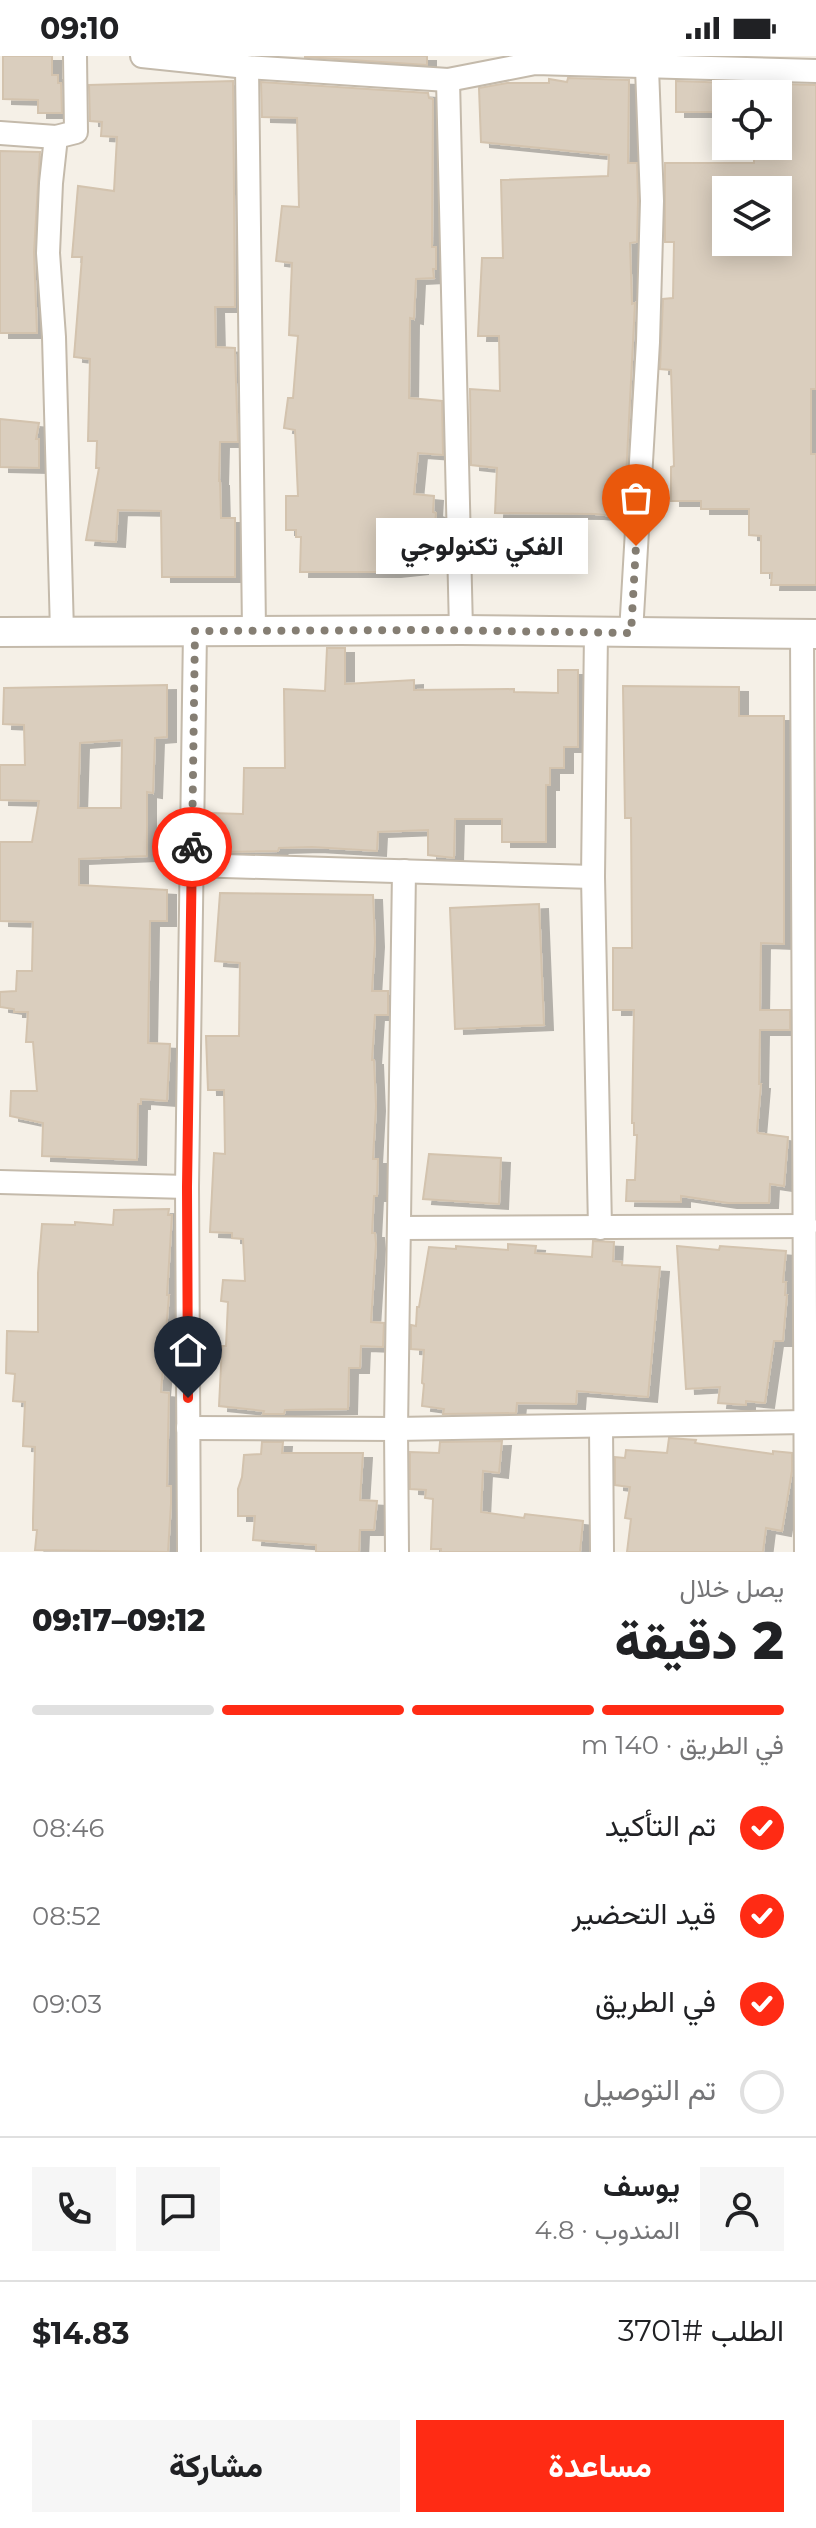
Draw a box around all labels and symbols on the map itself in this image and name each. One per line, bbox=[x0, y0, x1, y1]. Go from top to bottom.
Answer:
pin bbox=[602, 464, 670, 546]
callout: الفكي تكنولوجي bbox=[376, 518, 588, 574]
courier bbox=[152, 807, 232, 887]
pin bbox=[154, 1316, 222, 1398]

